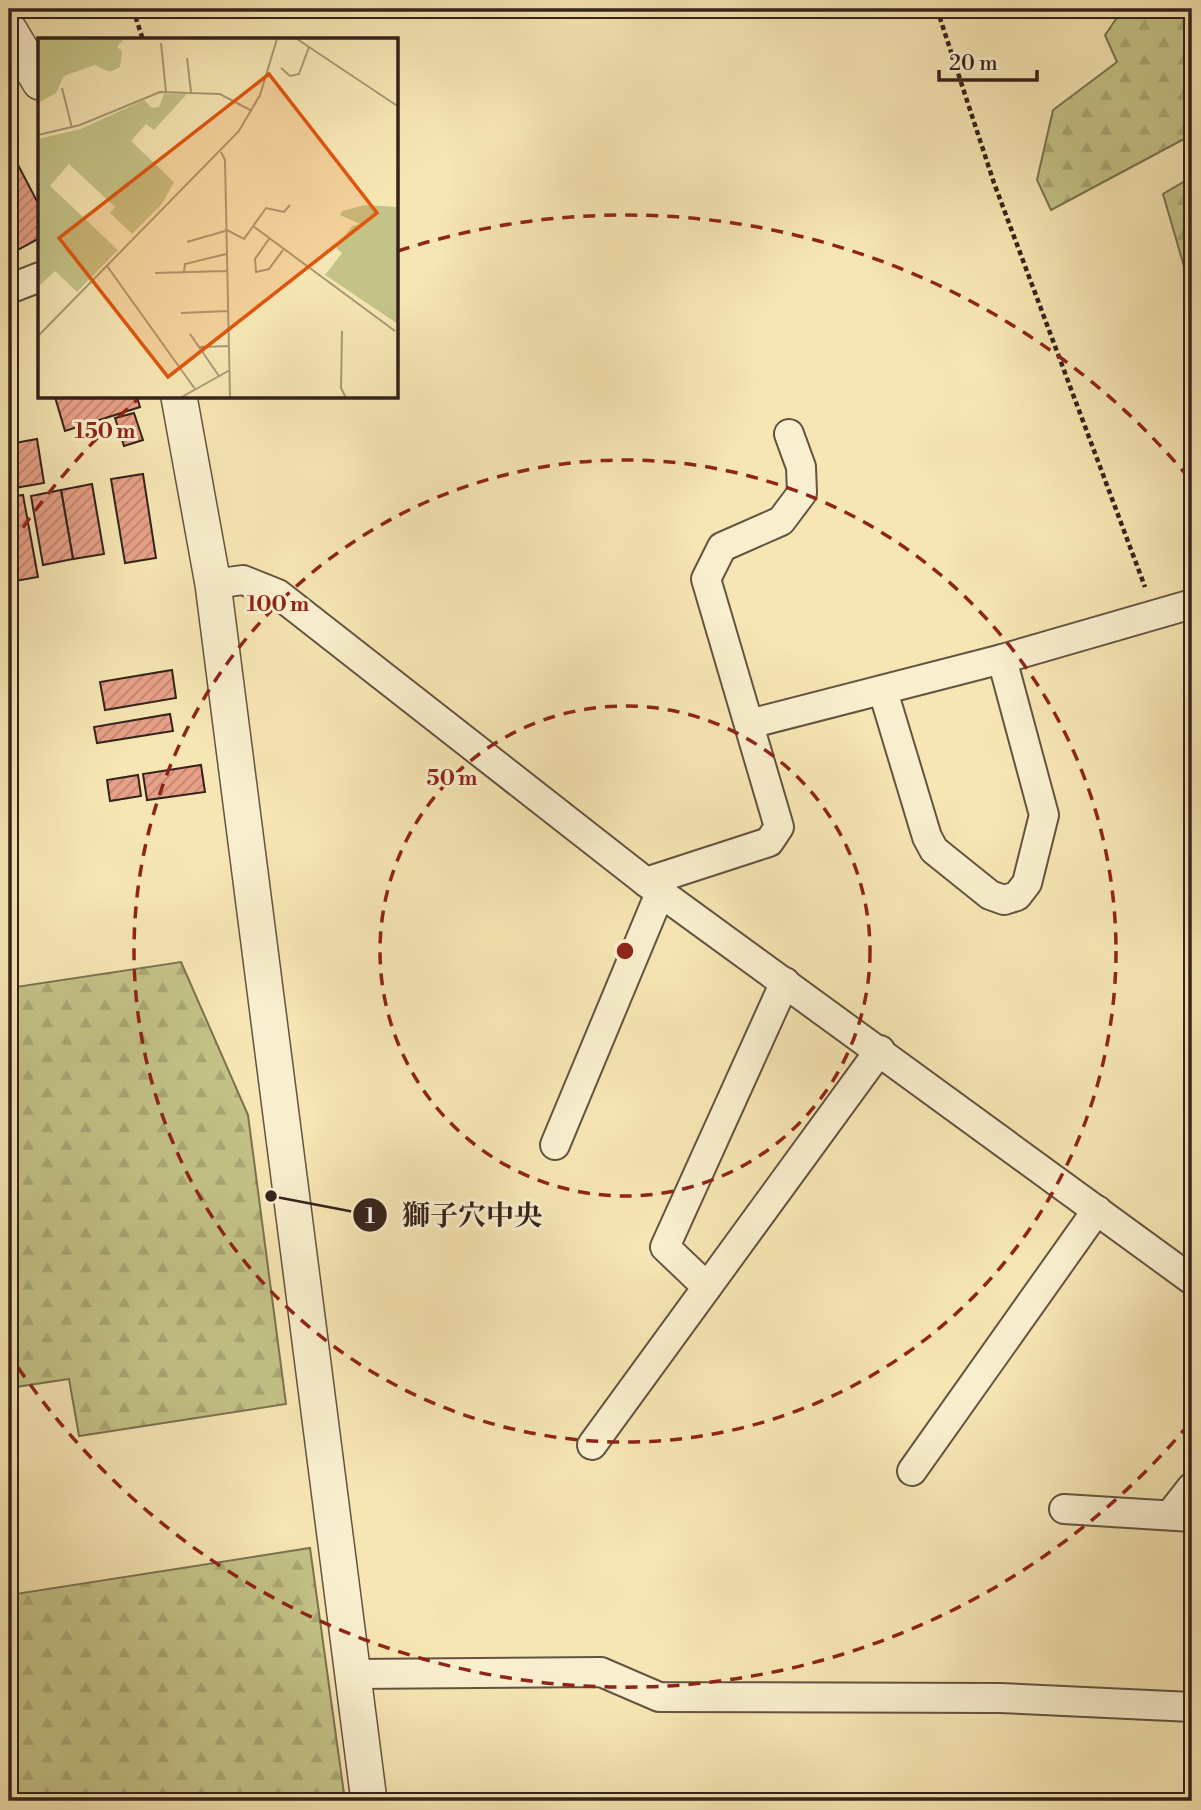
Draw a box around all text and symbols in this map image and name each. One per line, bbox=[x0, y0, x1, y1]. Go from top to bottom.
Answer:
inset map bbox=[38, 38, 399, 399]
scale bar bbox=[939, 38, 1036, 82]
text: 20 m bbox=[949, 51, 998, 77]
text: 150 m bbox=[75, 419, 135, 445]
text: 100 m bbox=[247, 592, 309, 618]
text: 50 m bbox=[427, 766, 477, 792]
centre of rings bbox=[613, 939, 637, 963]
callout: 獅子穴中央 bbox=[353, 1191, 556, 1240]
text: 獅子穴中央 bbox=[402, 1199, 542, 1234]
text: 1 bbox=[365, 1204, 375, 1230]

